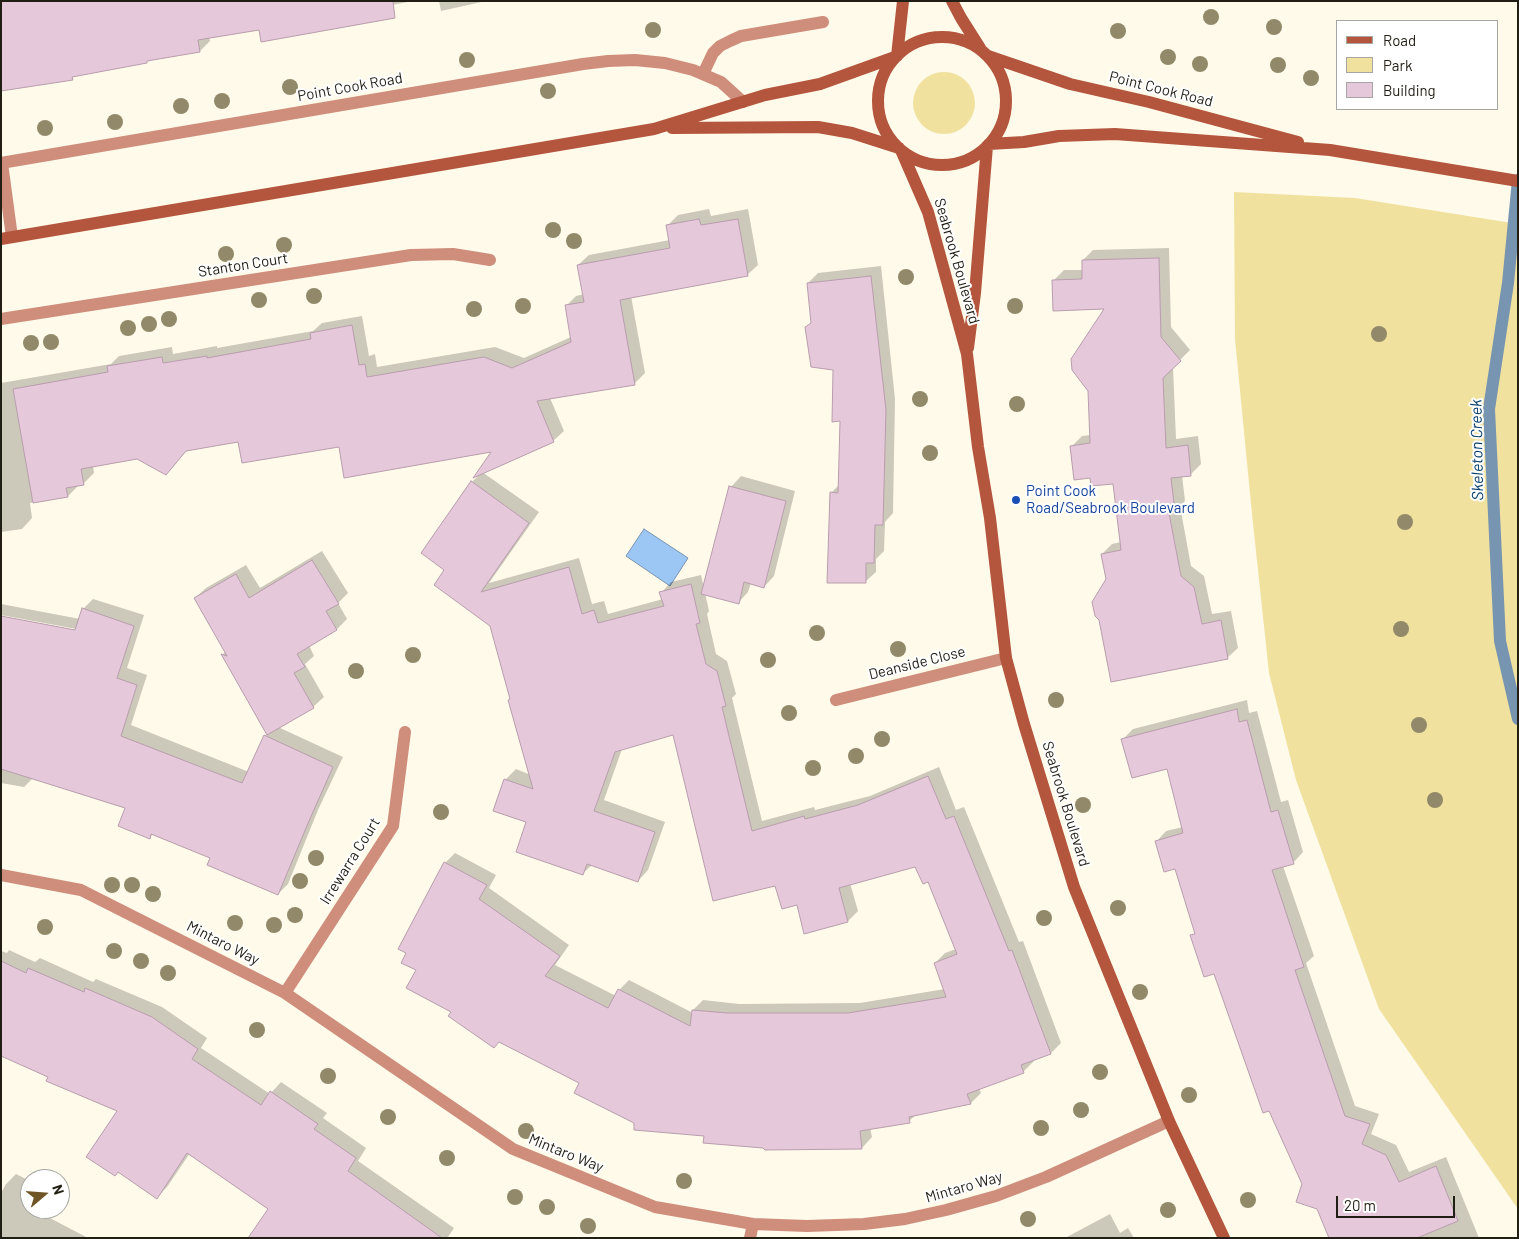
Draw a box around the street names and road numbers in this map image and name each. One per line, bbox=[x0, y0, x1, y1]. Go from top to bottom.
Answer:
street label: Point Cook Road bbox=[1107, 67, 1215, 111]
street label: Point Cook Road bbox=[296, 69, 404, 105]
street label: Seabrook Boulevard bbox=[930, 196, 984, 326]
street label: Stanton Court bbox=[197, 249, 289, 281]
street label: Deanside Close bbox=[867, 642, 967, 684]
street label: Seabrook Boulevard bbox=[1038, 739, 1094, 869]
street label: Irrewarra Court bbox=[316, 814, 384, 908]
street label: Mintaro Way bbox=[184, 917, 262, 969]
street label: Mintaro Way bbox=[526, 1130, 606, 1176]
street label: Mintaro Way bbox=[923, 1167, 1005, 1207]

